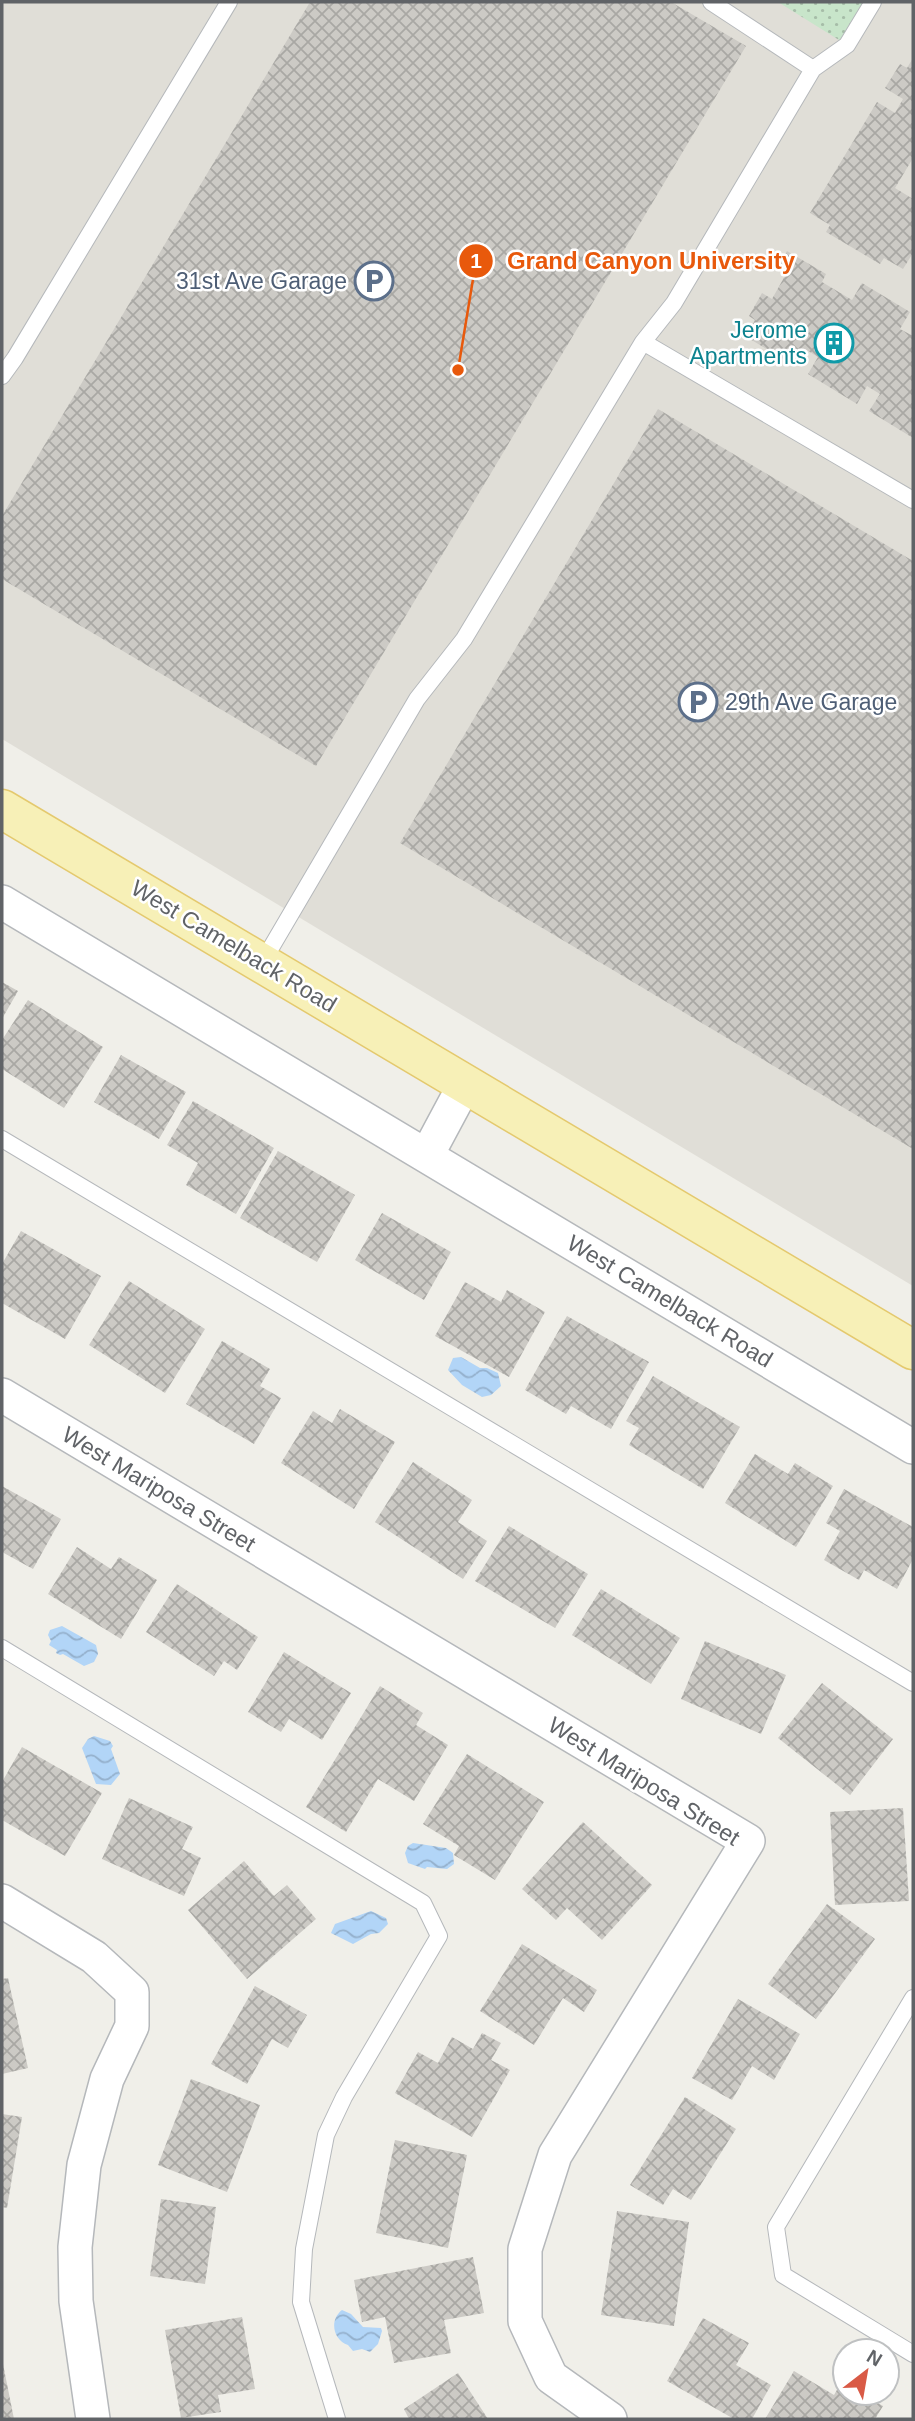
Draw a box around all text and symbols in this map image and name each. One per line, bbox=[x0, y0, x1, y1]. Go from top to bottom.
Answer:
callout: Grand Canyon University bbox=[458, 238, 809, 283]
text: Grand Canyon University bbox=[507, 247, 796, 274]
text: 1 bbox=[470, 249, 482, 272]
parking icon: 31st Ave Garage bbox=[353, 260, 395, 302]
place label: 31st Ave Garage bbox=[176, 268, 347, 294]
place label: Jerome Apartments bbox=[689, 317, 807, 369]
building icon: Jerome Apartments bbox=[813, 322, 855, 364]
parking icon: 29th Ave Garage bbox=[677, 681, 719, 723]
place label: 29th Ave Garage bbox=[725, 689, 897, 715]
street label: West Camelback Road bbox=[127, 874, 341, 1018]
street label: West Camelback Road bbox=[563, 1229, 777, 1373]
street label: West Mariposa Street bbox=[58, 1421, 261, 1557]
street label: West Mariposa Street bbox=[544, 1711, 745, 1851]
north arrow bbox=[831, 2337, 901, 2407]
text: N bbox=[863, 2345, 886, 2370]

